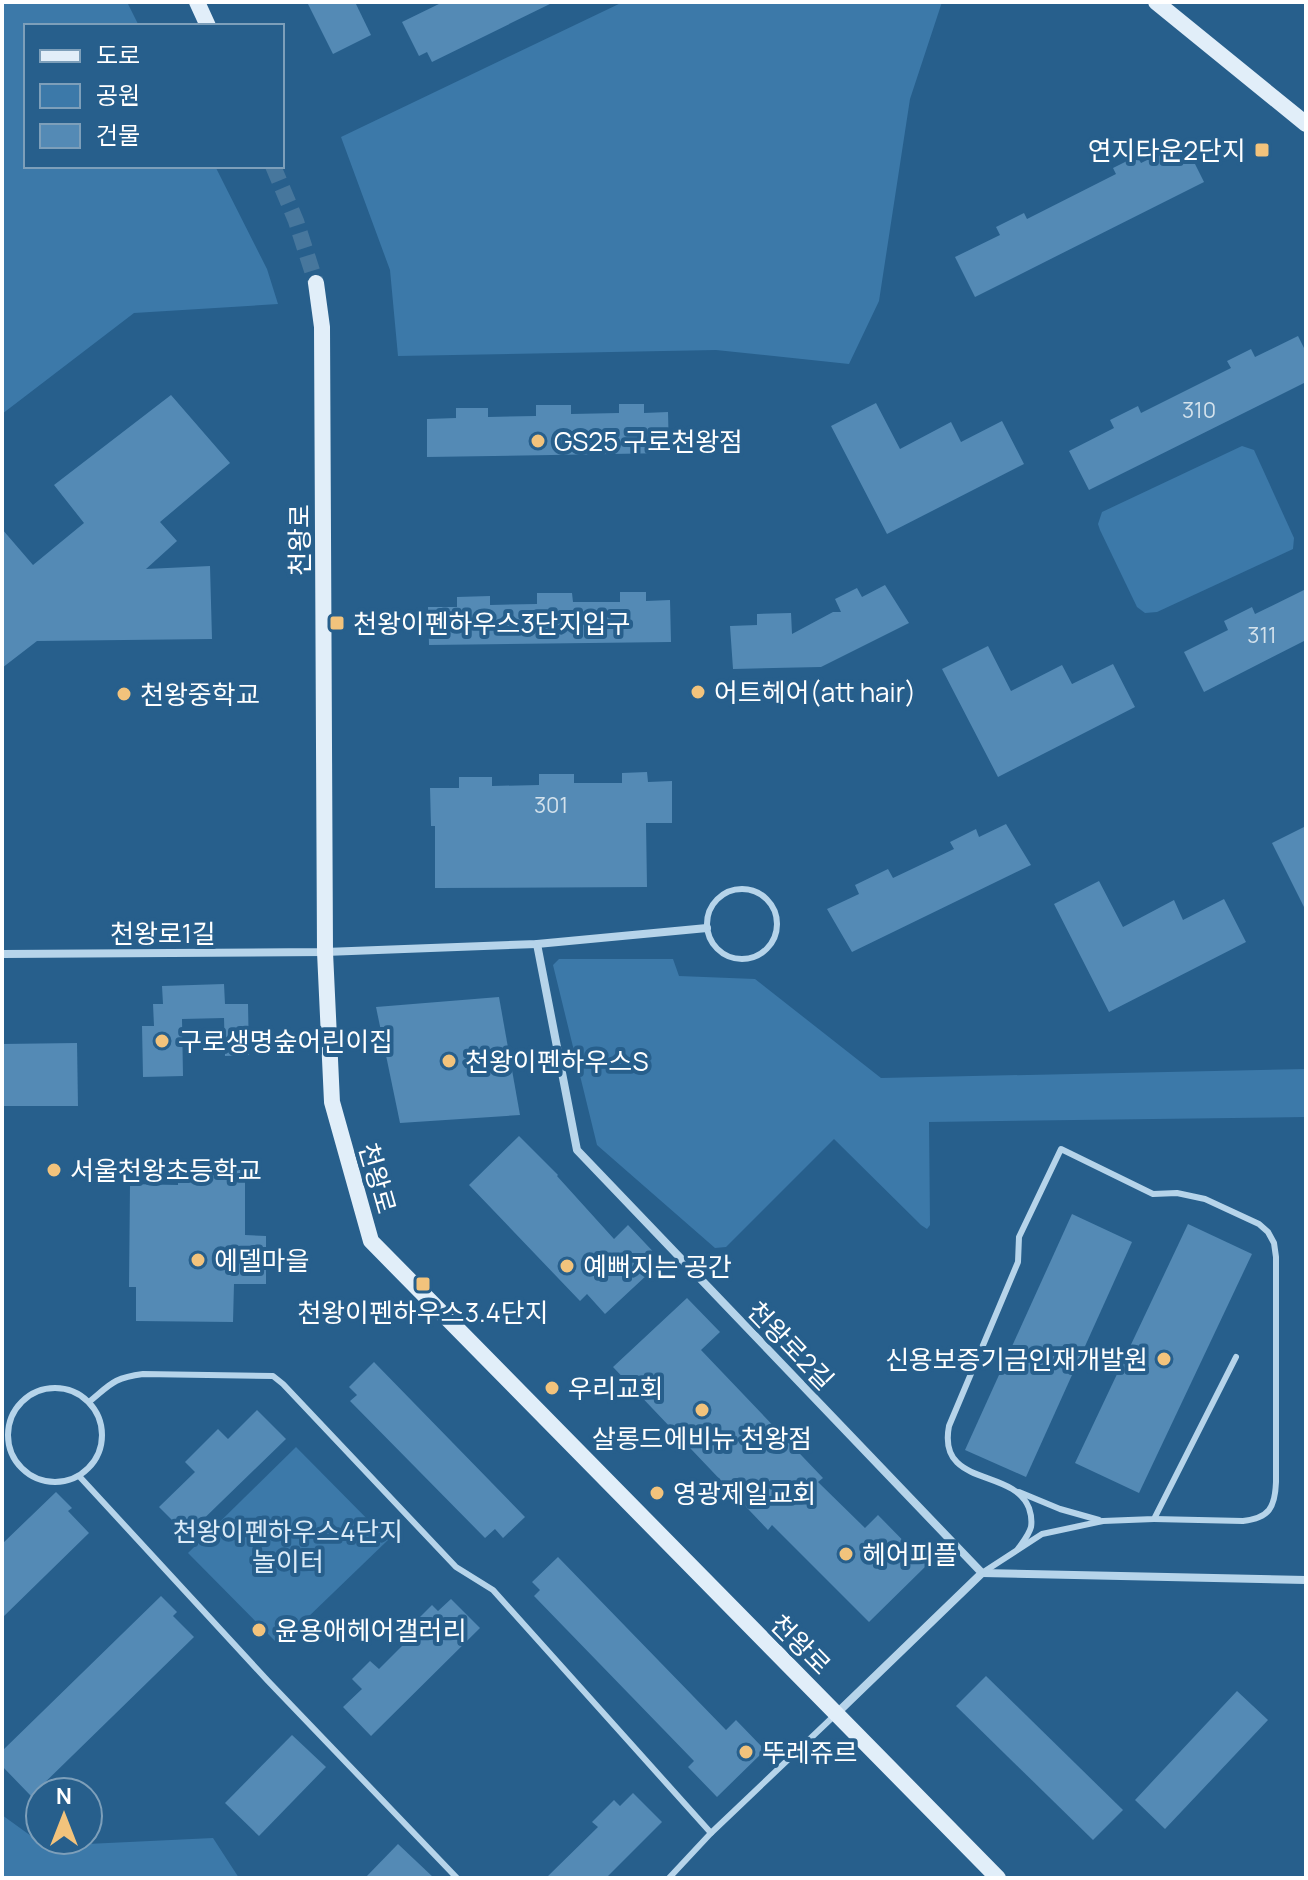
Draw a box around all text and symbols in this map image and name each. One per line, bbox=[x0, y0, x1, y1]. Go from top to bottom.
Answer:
legend bbox=[24, 24, 284, 168]
text: 도로 bbox=[96, 38, 140, 71]
text: 공원 bbox=[96, 78, 140, 111]
text: 건물 bbox=[96, 118, 140, 151]
place label: 연지타운2단지 bbox=[1088, 132, 1246, 168]
marker: 연지타운2단지 bbox=[1253, 141, 1271, 159]
house number: 310 bbox=[1182, 395, 1216, 425]
place label: GS25 구로천왕점 bbox=[554, 423, 743, 459]
marker: GS25 구로천왕점 bbox=[529, 432, 547, 450]
street label: 천왕로 bbox=[281, 504, 317, 576]
place label: 천왕이펜하우스3단지입구 bbox=[353, 605, 631, 641]
marker: 천왕이펜하우스3단지입구 bbox=[328, 614, 346, 632]
house number: 311 bbox=[1247, 620, 1277, 650]
place label: 어트헤어(att hair) bbox=[714, 674, 916, 710]
place label: 천왕중학교 bbox=[140, 676, 260, 712]
marker: 어트헤어(att hair) bbox=[689, 683, 707, 701]
marker: 천왕중학교 bbox=[115, 685, 133, 703]
house number: 301 bbox=[534, 790, 568, 820]
street label: 천왕로1길 bbox=[110, 915, 216, 951]
place label: 구로생명숲어린이집 bbox=[178, 1023, 393, 1059]
marker: 구로생명숲어린이집 bbox=[153, 1032, 171, 1050]
place label: 천왕이펜하우스S bbox=[465, 1043, 648, 1079]
marker: 천왕이펜하우스S bbox=[440, 1052, 458, 1070]
street label: 천왕로 bbox=[351, 1139, 405, 1217]
place label: 서울천왕초등학교 bbox=[70, 1152, 261, 1188]
marker: 서울천왕초등학교 bbox=[45, 1161, 63, 1179]
place label: 에델마을 bbox=[214, 1242, 310, 1278]
place label: 예뻐지는 공간 bbox=[583, 1248, 732, 1284]
marker: 에델마을 bbox=[189, 1251, 207, 1269]
marker: 예뻐지는 공간 bbox=[558, 1257, 576, 1275]
marker: 천왕이펜하우스3.4단지 bbox=[414, 1275, 432, 1293]
street label: 천왕로2길 bbox=[740, 1293, 842, 1397]
place label: 천왕이펜하우스3.4단지 bbox=[297, 1294, 549, 1330]
place label: 신용보증기금인재개발원 bbox=[885, 1341, 1148, 1377]
marker: 신용보증기금인재개발원 bbox=[1155, 1350, 1173, 1368]
place label: 우리교회 bbox=[568, 1370, 664, 1406]
marker: 우리교회 bbox=[543, 1379, 561, 1397]
marker: 살롱드에비뉴 천왕점 bbox=[693, 1401, 711, 1419]
place label: 살롱드에비뉴 천왕점 bbox=[592, 1420, 812, 1456]
place label: 영광제일교회 bbox=[673, 1475, 817, 1511]
marker: 영광제일교회 bbox=[648, 1484, 666, 1502]
park label: 천왕이펜하우스4단지 놀이터 bbox=[173, 1513, 403, 1579]
place label: 헤어피플 bbox=[862, 1536, 958, 1572]
marker: 헤어피플 bbox=[837, 1545, 855, 1563]
street label: 천왕로 bbox=[763, 1606, 839, 1682]
place label: 윤용애헤어갤러리 bbox=[275, 1612, 466, 1648]
marker: 윤용애헤어갤러리 bbox=[250, 1621, 268, 1639]
place label: 뚜레쥬르 bbox=[762, 1734, 858, 1770]
marker: 뚜레쥬르 bbox=[737, 1743, 755, 1761]
north arrow bbox=[24, 1776, 104, 1856]
text: N bbox=[56, 1781, 72, 1811]

